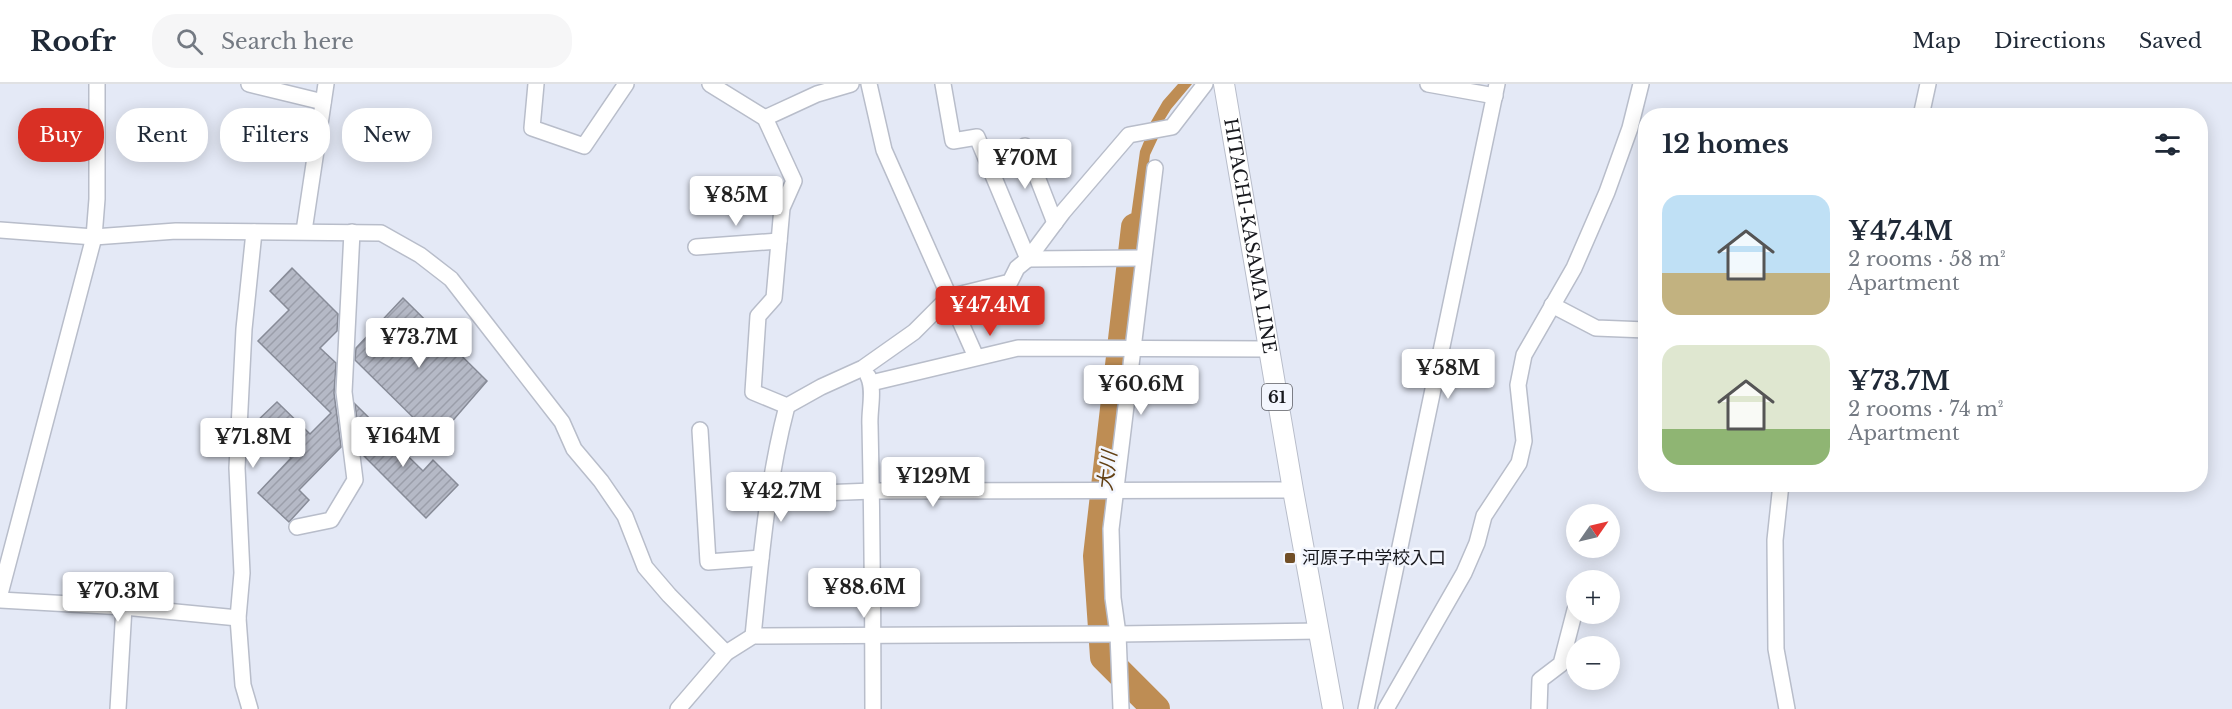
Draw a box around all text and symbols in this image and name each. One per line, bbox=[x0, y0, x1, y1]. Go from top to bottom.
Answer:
search box bbox=[152, 14, 572, 68]
text: Roofr bbox=[30, 24, 116, 59]
icon: search bbox=[173, 25, 206, 58]
text: Search here bbox=[221, 28, 354, 55]
text: Map bbox=[1912, 28, 1961, 54]
text: Directions bbox=[1994, 28, 2106, 54]
text: Saved bbox=[2139, 28, 2202, 54]
chip: Buy bbox=[18, 108, 104, 162]
chip: Rent bbox=[116, 108, 208, 162]
chip: Filters bbox=[220, 108, 330, 162]
chip: New bbox=[342, 108, 432, 162]
street label: HITACHI-KASAMA LINE bbox=[1219, 116, 1281, 355]
text: 12 homes bbox=[1662, 128, 1789, 160]
icon: filters bbox=[2151, 128, 2184, 161]
pin: ¥70M bbox=[989, 139, 1061, 190]
text: ¥70M bbox=[992, 146, 1058, 170]
pin: ¥85M bbox=[700, 176, 772, 227]
text: ¥85M bbox=[704, 183, 768, 207]
text: ¥47.4M bbox=[1848, 215, 1953, 247]
icon: home bbox=[1710, 219, 1782, 291]
text: 2 rooms · 58 m² bbox=[1848, 247, 2006, 271]
text: Apartment bbox=[1848, 271, 1959, 295]
pin: ¥47.4M bbox=[941, 286, 1039, 337]
text: ¥47.4M bbox=[950, 293, 1030, 317]
pin: ¥73.7M bbox=[370, 318, 468, 369]
text: ¥73.7M bbox=[380, 325, 458, 349]
pin: ¥58M bbox=[1412, 349, 1484, 400]
text: ¥58M bbox=[1416, 356, 1480, 380]
pin: ¥60.6M bbox=[1092, 365, 1190, 416]
text: ¥73.7M bbox=[1848, 365, 1950, 397]
icon: home bbox=[1710, 369, 1782, 441]
text: ¥60.6M bbox=[1098, 372, 1184, 396]
road number: 61 bbox=[1262, 384, 1292, 410]
text: 2 rooms · 74 m² bbox=[1848, 397, 2004, 421]
pin: ¥164M bbox=[361, 417, 445, 468]
pin: ¥71.8M bbox=[204, 418, 302, 469]
text: Apartment bbox=[1848, 421, 1959, 445]
text: ¥164M bbox=[365, 424, 441, 448]
text: ¥71.8M bbox=[214, 425, 292, 449]
water label: 大川 bbox=[1093, 448, 1122, 492]
pin: ¥129M bbox=[891, 457, 975, 508]
text: ¥129M bbox=[895, 464, 971, 488]
pin: ¥42.7M bbox=[732, 472, 830, 523]
text: ¥42.7M bbox=[740, 479, 822, 503]
north arrow bbox=[1566, 504, 1620, 558]
map controls bbox=[1566, 504, 1620, 690]
place label: 河原子中学校入口 bbox=[1302, 547, 1446, 569]
marker: 河原子中学校入口 bbox=[1283, 551, 1297, 565]
pin: ¥88.6M bbox=[815, 568, 913, 619]
button: + bbox=[1566, 570, 1620, 624]
pin: ¥70.3M bbox=[69, 572, 167, 623]
text: ¥88.6M bbox=[822, 575, 906, 599]
text: ¥70.3M bbox=[77, 579, 159, 603]
button: − bbox=[1566, 636, 1620, 690]

